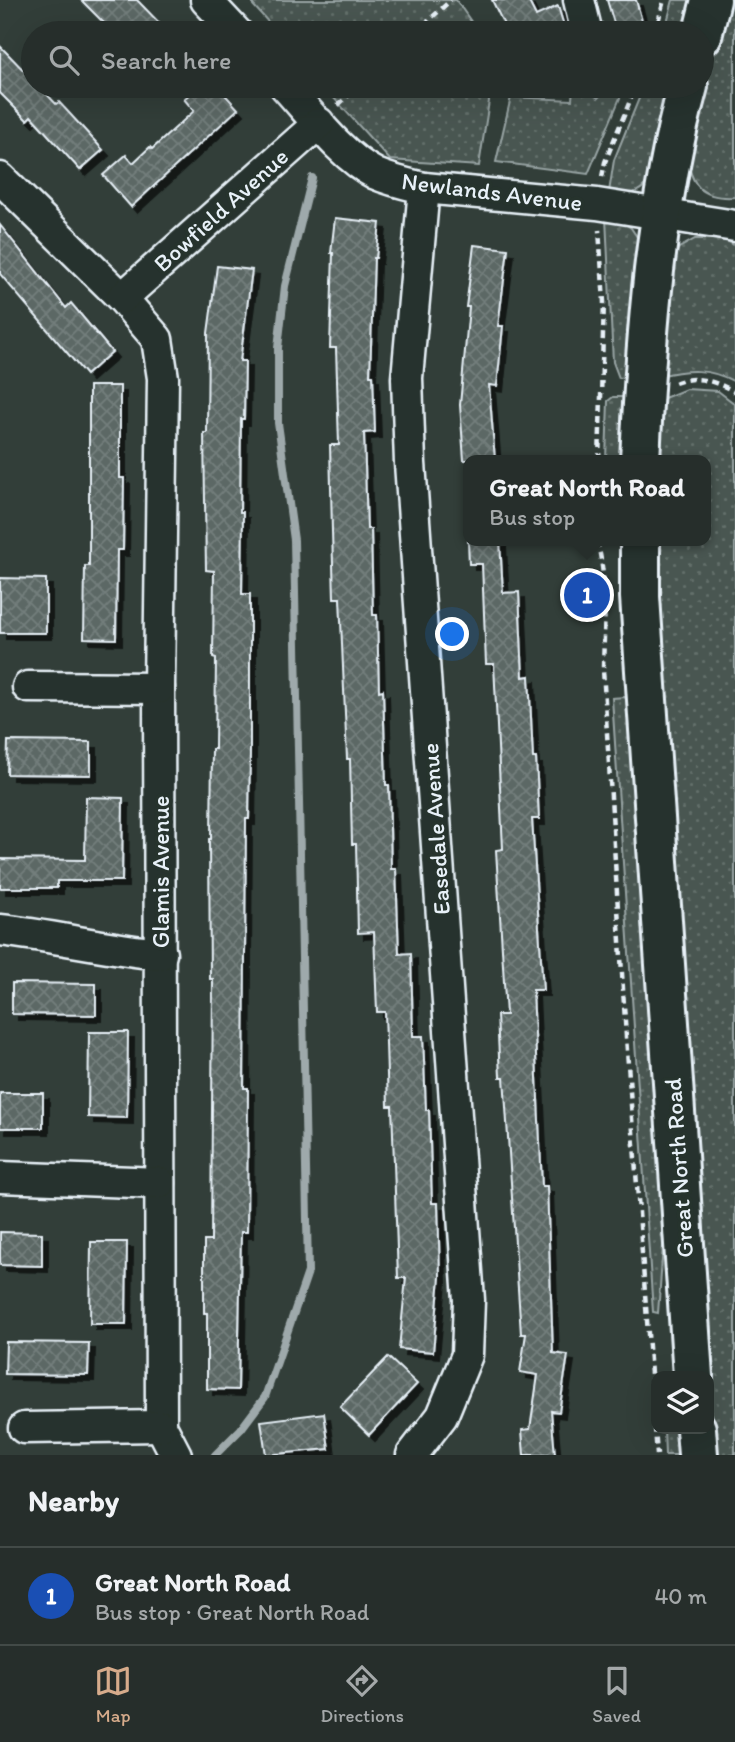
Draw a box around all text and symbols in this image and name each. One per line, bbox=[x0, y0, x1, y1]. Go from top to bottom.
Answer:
search box bbox=[21, 21, 714, 98]
icon: search bbox=[45, 41, 83, 79]
text: Search here bbox=[101, 44, 231, 76]
street label: Bowfield Avenue bbox=[147, 142, 294, 278]
street label: Newlands Avenue bbox=[400, 166, 584, 217]
popup bbox=[463, 455, 711, 546]
text: Great North Road bbox=[489, 471, 685, 503]
text: Bus stop bbox=[489, 503, 575, 531]
pin: 1 bbox=[564, 569, 610, 621]
your location bbox=[435, 617, 469, 651]
street label: Easedale Avenue bbox=[415, 742, 456, 916]
street label: Glamis Avenue bbox=[146, 796, 175, 948]
street label: Great North Road bbox=[658, 1077, 699, 1259]
map controls bbox=[651, 1371, 714, 1434]
button: layers bbox=[651, 1371, 714, 1434]
text: Nearby bbox=[28, 1482, 119, 1519]
text: Great North Road bbox=[95, 1566, 290, 1598]
text: 1 bbox=[46, 1582, 56, 1610]
text: 40 m bbox=[654, 1582, 707, 1610]
text: Bus stop · Great North Road bbox=[95, 1598, 369, 1626]
tab: Map bbox=[94, 1662, 132, 1727]
tab: Directions bbox=[320, 1662, 404, 1727]
tab: Saved bbox=[592, 1662, 641, 1727]

